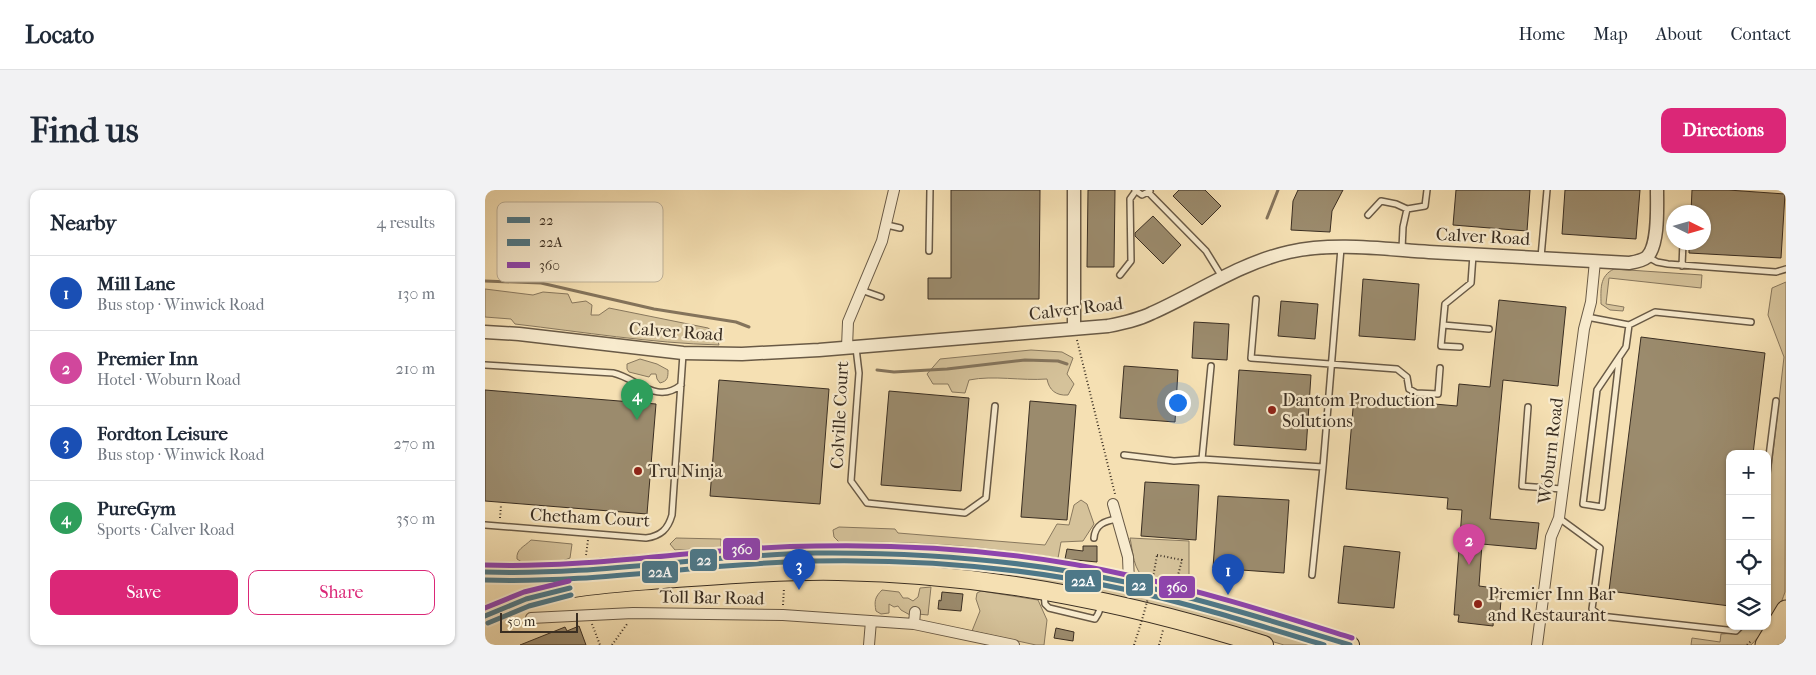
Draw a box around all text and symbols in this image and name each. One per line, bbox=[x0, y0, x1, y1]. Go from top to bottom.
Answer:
text: Locato bbox=[25, 21, 94, 49]
text: Home bbox=[1518, 24, 1565, 45]
text: Map bbox=[1593, 24, 1628, 45]
text: About bbox=[1656, 24, 1702, 45]
text: Contact bbox=[1730, 24, 1791, 45]
button: Directions bbox=[1661, 108, 1786, 153]
text: Find us bbox=[30, 110, 139, 151]
legend bbox=[497, 202, 663, 282]
north arrow bbox=[1666, 205, 1711, 250]
text: Nearby bbox=[50, 211, 116, 235]
text: 22 bbox=[539, 212, 553, 229]
text: 4 results bbox=[377, 213, 435, 232]
street label: Calver Road bbox=[1435, 224, 1531, 250]
text: 22A bbox=[539, 234, 563, 251]
text: 360 bbox=[539, 257, 560, 274]
text: Mill Lane bbox=[97, 273, 175, 295]
text: 1 bbox=[63, 284, 69, 303]
text: 130 m bbox=[397, 284, 435, 303]
street label: Calver Road bbox=[1028, 293, 1124, 325]
text: Bus stop · Winwick Road bbox=[97, 295, 264, 314]
street label: Calver Road bbox=[628, 318, 724, 346]
text: Premier Inn bbox=[97, 348, 198, 370]
text: 2 bbox=[62, 359, 70, 378]
text: 210 m bbox=[396, 359, 435, 378]
street label: Colville Court bbox=[827, 360, 853, 470]
text: Hotel · Woburn Road bbox=[97, 370, 241, 389]
pin: 4 bbox=[621, 379, 653, 420]
your location bbox=[1165, 390, 1191, 416]
place label: Dantom Production Solutions bbox=[1282, 390, 1436, 432]
street label: Woburn Road bbox=[1534, 396, 1568, 506]
marker: Dantom Production Solutions bbox=[1266, 404, 1278, 416]
text: Fordton Leisure bbox=[97, 423, 228, 445]
text: 3 bbox=[63, 434, 69, 453]
text: 270 m bbox=[394, 434, 435, 453]
text: Bus stop · Winwick Road bbox=[97, 445, 264, 464]
map controls bbox=[1726, 450, 1771, 630]
button: + bbox=[1726, 450, 1771, 495]
place label: Tru Ninja bbox=[648, 461, 723, 482]
marker: Tru Ninja bbox=[632, 465, 644, 477]
button: − bbox=[1726, 495, 1771, 540]
text: PureGym bbox=[97, 498, 176, 520]
street label: Chetham Court bbox=[529, 504, 651, 532]
text: 4 bbox=[61, 509, 71, 528]
text: 350 m bbox=[396, 509, 435, 528]
text: Sports · Calver Road bbox=[97, 520, 234, 539]
pin: 2 bbox=[1453, 524, 1485, 565]
line badge: 360 bbox=[722, 537, 761, 561]
button: locate bbox=[1726, 540, 1771, 585]
text: 360 bbox=[731, 541, 753, 558]
line badge: 22 bbox=[689, 548, 718, 572]
pin: 3 bbox=[783, 549, 815, 590]
text: 22 bbox=[697, 552, 711, 569]
pin: 1 bbox=[1212, 554, 1244, 595]
line badge: 22A bbox=[641, 560, 679, 584]
text: 22A bbox=[648, 564, 673, 581]
line badge: 22A bbox=[1064, 569, 1102, 593]
button: Save bbox=[50, 570, 238, 615]
button: Share bbox=[248, 570, 435, 615]
text: 22A bbox=[1071, 573, 1096, 590]
line badge: 22 bbox=[1125, 573, 1154, 597]
line badge: 360 bbox=[1158, 575, 1196, 599]
text: 22 bbox=[1132, 577, 1146, 594]
text: 360 bbox=[1166, 579, 1188, 596]
place label: Premier Inn Bar and Restaurant bbox=[1488, 584, 1616, 626]
button: layers bbox=[1726, 585, 1771, 630]
street label: Toll Bar Road bbox=[659, 587, 765, 609]
marker: Premier Inn Bar and Restaurant bbox=[1472, 598, 1484, 610]
scale bar bbox=[500, 610, 577, 633]
text: 50 m bbox=[507, 613, 535, 630]

